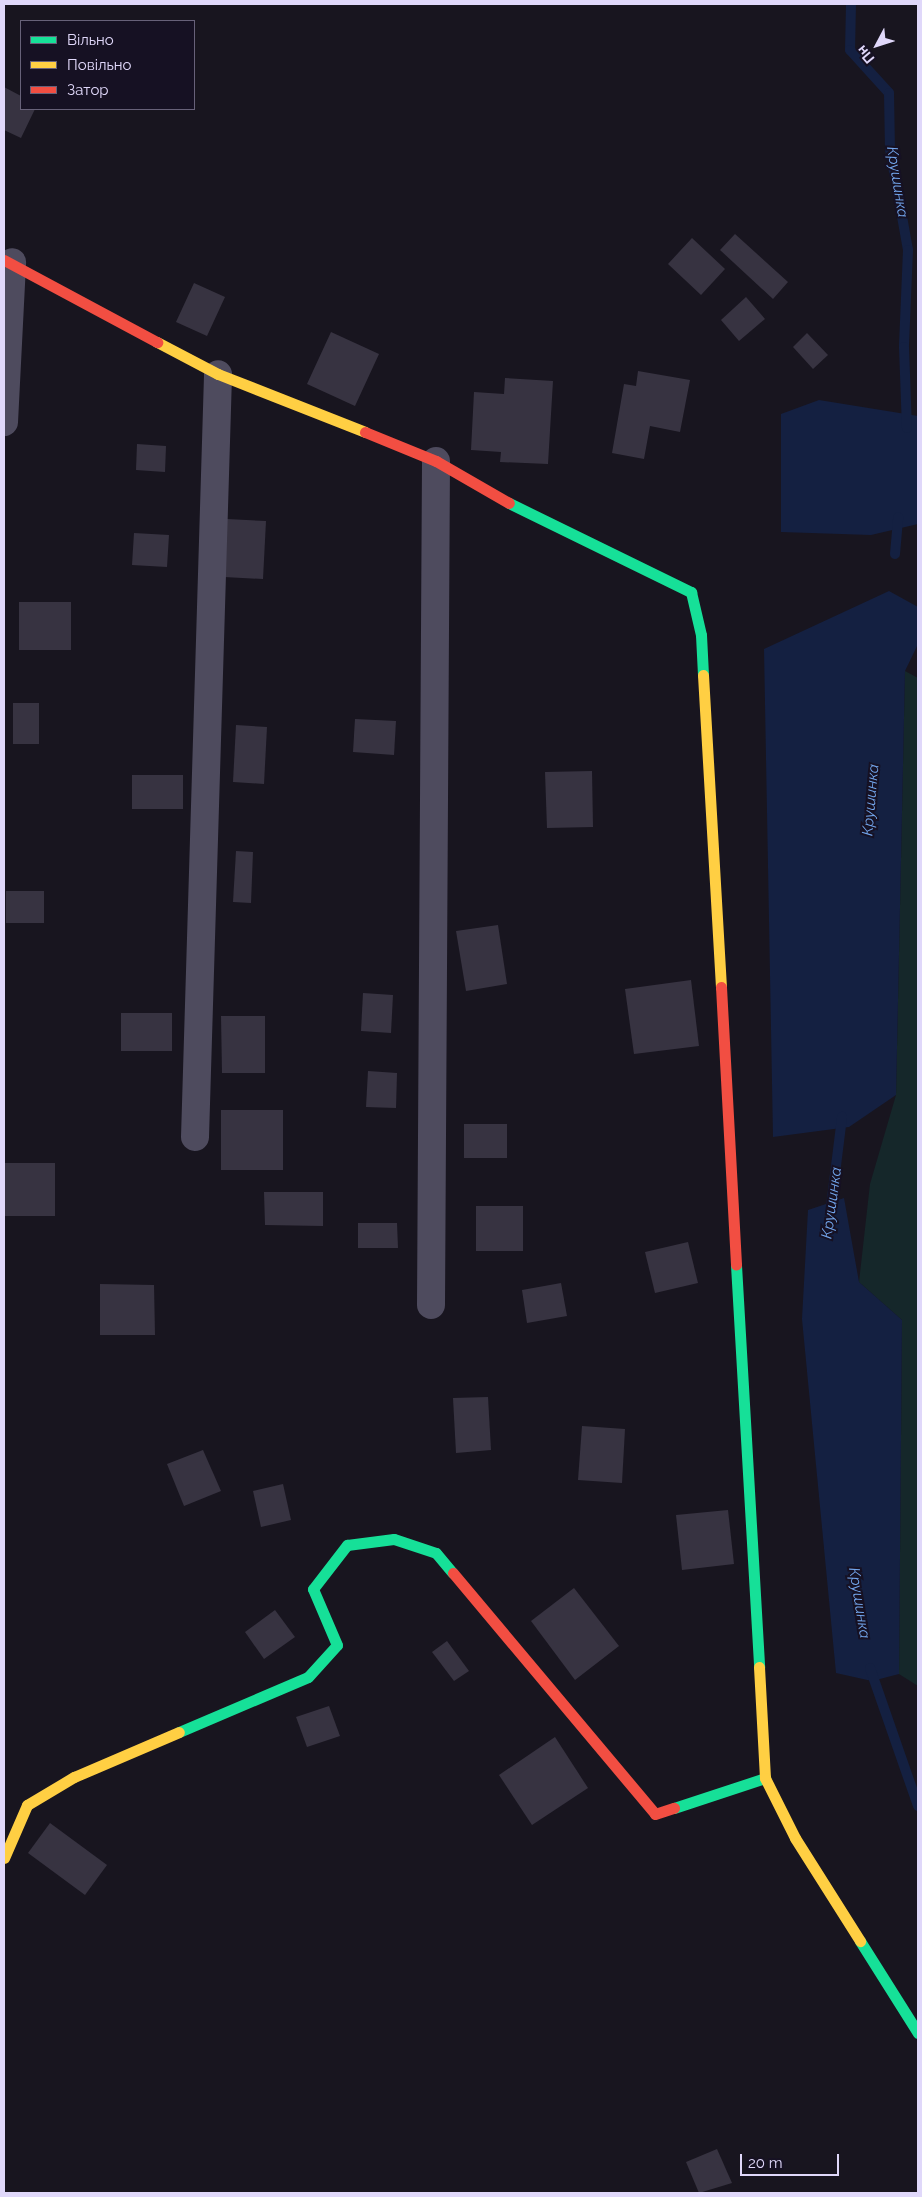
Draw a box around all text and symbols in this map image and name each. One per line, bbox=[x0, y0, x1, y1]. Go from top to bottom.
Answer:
legend bbox=[20, 20, 195, 110]
north arrow bbox=[852, 20, 902, 70]
text: Вільно bbox=[67, 31, 114, 49]
text: Пн bbox=[853, 42, 878, 67]
text: Повільно bbox=[67, 56, 131, 74]
text: Затор bbox=[67, 81, 109, 99]
water label: Крушинка bbox=[882, 145, 912, 219]
water label: Крушинка bbox=[859, 763, 883, 837]
water label: Крушинка bbox=[818, 1166, 846, 1240]
water label: Крушинка bbox=[844, 1566, 874, 1640]
scale bar bbox=[742, 2144, 841, 2176]
text: 20 m bbox=[748, 2154, 783, 2172]

